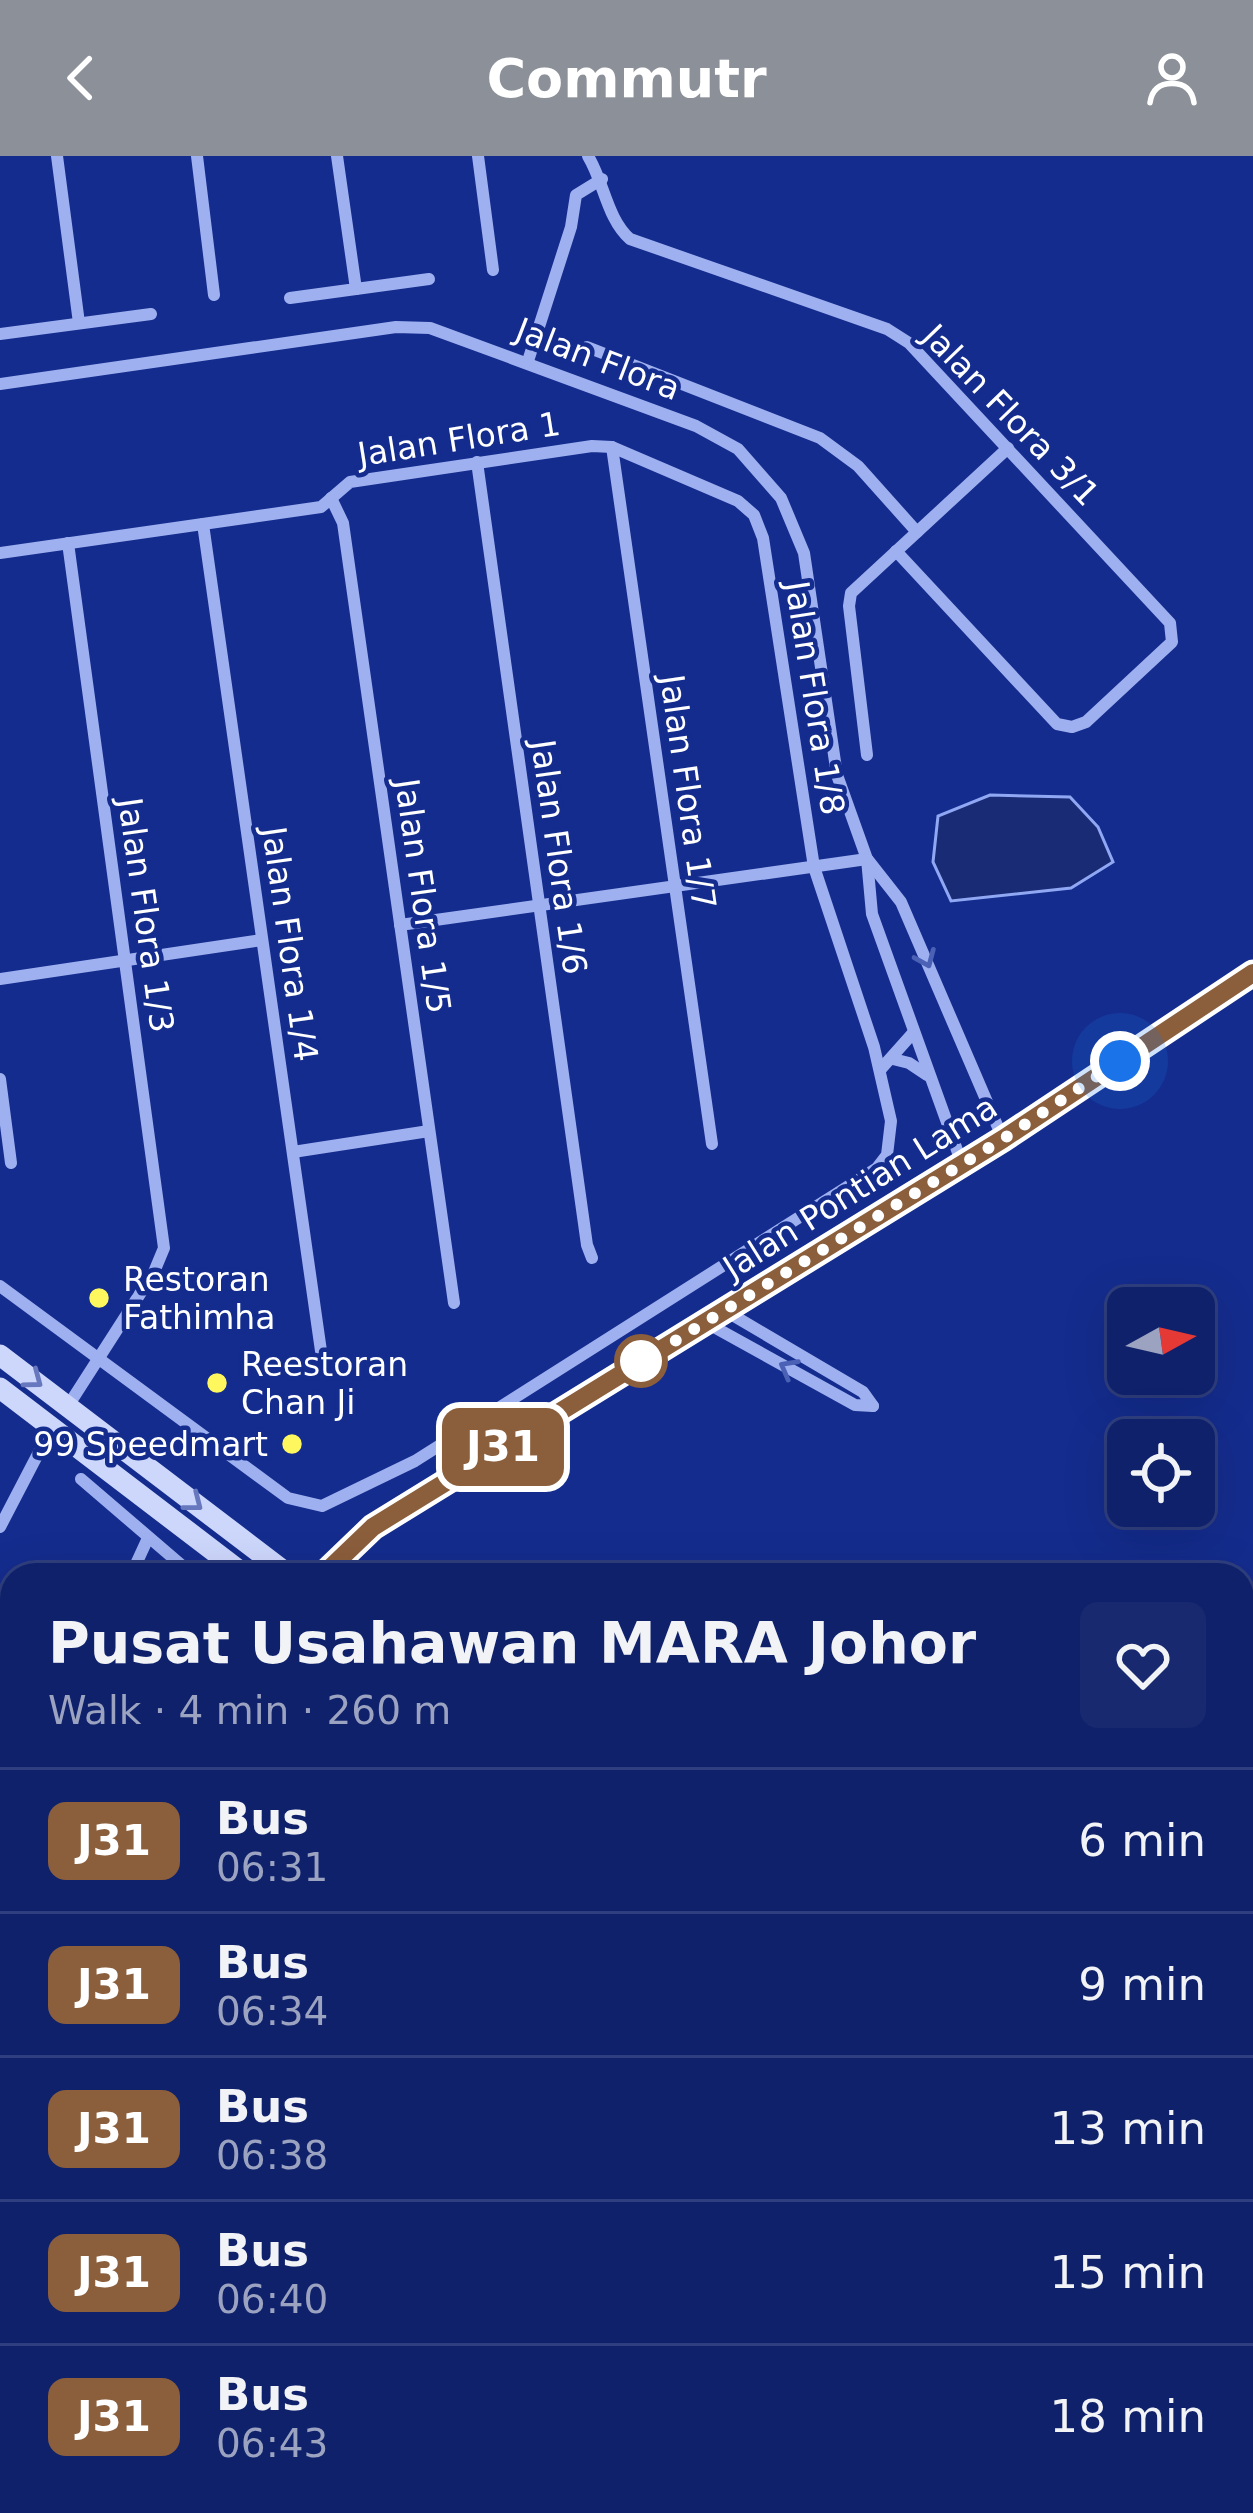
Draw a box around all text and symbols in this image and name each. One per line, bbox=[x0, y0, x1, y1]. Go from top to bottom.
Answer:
icon: back bbox=[48, 45, 114, 111]
icon: person bbox=[1139, 45, 1205, 111]
text: Commutr bbox=[486, 47, 767, 110]
street label: Jalan Flora bbox=[508, 309, 686, 408]
street label: Jalan Flora 3/1 bbox=[913, 315, 1107, 514]
street label: Jalan Flora 1 bbox=[353, 404, 563, 475]
street label: Jalan Flora 1/8 bbox=[777, 576, 853, 818]
street label: Jalan Flora 1/7 bbox=[652, 670, 724, 912]
street label: Jalan Flora 1/6 bbox=[523, 735, 595, 977]
street label: Jalan Flora 1/5 bbox=[387, 774, 459, 1016]
street label: Jalan Flora 1/3 bbox=[110, 793, 182, 1035]
street label: Jalan Flora 1/4 bbox=[254, 822, 326, 1064]
one-way arrow bbox=[911, 947, 935, 968]
your location bbox=[1090, 1031, 1150, 1091]
street label: Jalan Pontian Lama bbox=[714, 1087, 1004, 1288]
place label: Restoran Fathimha bbox=[123, 1260, 275, 1337]
marker: Restoran Fathimha bbox=[86, 1285, 112, 1311]
north arrow bbox=[1107, 1287, 1215, 1395]
map controls bbox=[1107, 1287, 1215, 1527]
unlabelled marker bbox=[616, 1336, 666, 1386]
place label: Reestoran Chan Ji bbox=[241, 1345, 408, 1422]
one-way arrow bbox=[779, 1360, 801, 1383]
one-way arrow bbox=[21, 1366, 42, 1388]
marker: Reestoran Chan Ji bbox=[204, 1370, 230, 1396]
line badge: J31 bbox=[434, 1408, 572, 1486]
button: locate bbox=[1107, 1419, 1215, 1527]
text: J31 bbox=[466, 1422, 540, 1471]
place label: 99 Speedmart bbox=[33, 1425, 268, 1464]
marker: 99 Speedmart bbox=[279, 1431, 305, 1457]
one-way arrow bbox=[180, 1489, 202, 1510]
button: heart bbox=[1080, 1602, 1206, 1728]
text: Pusat Usahawan MARA Johor bbox=[48, 1610, 976, 1676]
text: Walk · 4 min · 260 m bbox=[48, 1688, 451, 1733]
text: Bus bbox=[216, 1792, 309, 1845]
text: 6 min bbox=[1078, 1814, 1206, 1867]
text: J31 bbox=[77, 1816, 151, 1865]
text: 06:31 bbox=[216, 1845, 328, 1890]
text: Bus bbox=[216, 1936, 309, 1989]
text: 9 min bbox=[1078, 1958, 1206, 2011]
text: J31 bbox=[77, 1960, 151, 2009]
text: 06:34 bbox=[216, 1989, 328, 2034]
text: Bus bbox=[216, 2080, 309, 2133]
text: 13 min bbox=[1050, 2102, 1206, 2155]
text: J31 bbox=[77, 2104, 151, 2153]
text: 06:38 bbox=[216, 2133, 328, 2178]
text: Bus bbox=[216, 2224, 309, 2277]
text: 15 min bbox=[1050, 2246, 1206, 2299]
text: J31 bbox=[77, 2248, 151, 2297]
text: 06:40 bbox=[216, 2277, 328, 2322]
text: Bus bbox=[216, 2368, 309, 2421]
text: 18 min bbox=[1050, 2390, 1206, 2443]
text: J31 bbox=[77, 2392, 151, 2441]
text: 06:43 bbox=[216, 2421, 328, 2466]

